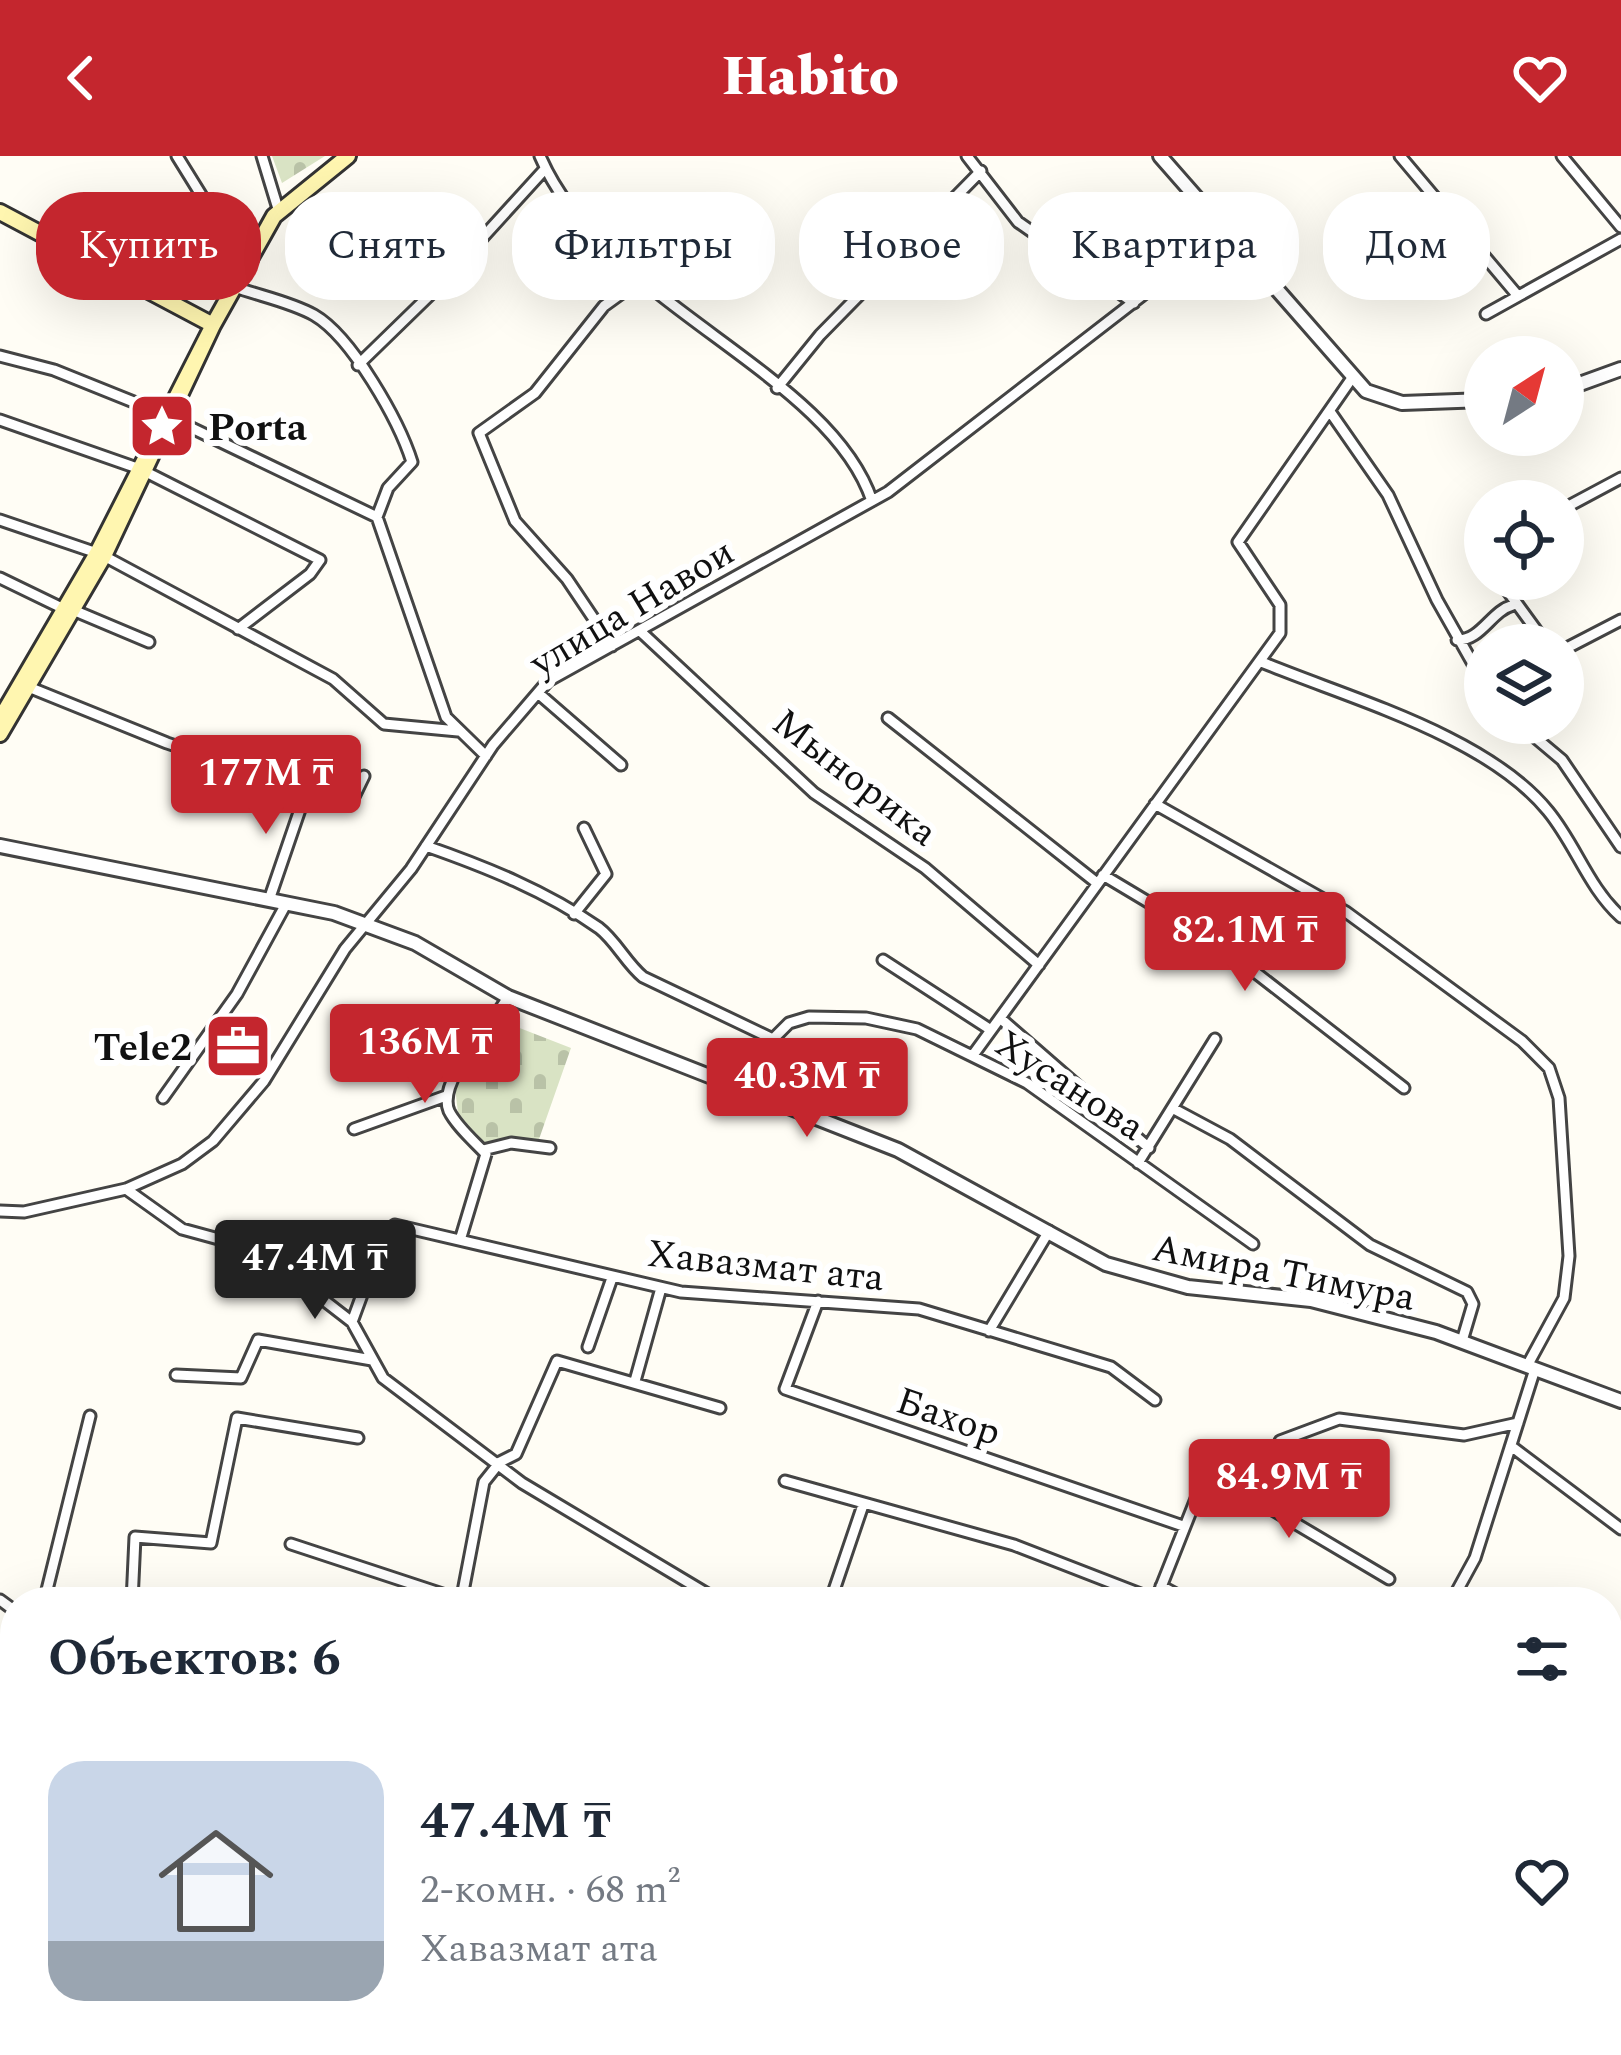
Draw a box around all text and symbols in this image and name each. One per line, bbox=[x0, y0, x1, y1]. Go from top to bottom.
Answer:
text: Habito bbox=[722, 37, 899, 119]
icon: back bbox=[48, 45, 114, 111]
icon: heart bbox=[1507, 45, 1573, 111]
chip: Купить bbox=[36, 192, 261, 300]
chip: Снять bbox=[285, 192, 488, 300]
chip: Фильтры bbox=[512, 192, 775, 300]
chip: Новое bbox=[799, 192, 1004, 300]
chip: Квартира bbox=[1028, 192, 1299, 300]
chip: Дом bbox=[1323, 192, 1490, 300]
north arrow bbox=[1464, 336, 1584, 456]
map controls bbox=[1464, 336, 1584, 744]
place icon: Porta bbox=[127, 391, 197, 461]
place label: Porta bbox=[208, 399, 307, 458]
button: locate bbox=[1464, 480, 1584, 600]
street label: улица Навои bbox=[518, 524, 746, 693]
button: layers bbox=[1464, 624, 1584, 744]
street label: Мынорика bbox=[759, 694, 950, 862]
pin: 177M ₸ bbox=[168, 735, 364, 837]
text: 177M ₸ bbox=[198, 744, 334, 803]
pin: 82.1M ₸ bbox=[1134, 892, 1356, 994]
text: 82.1M ₸ bbox=[1172, 901, 1318, 960]
pin: 136M ₸ bbox=[327, 1004, 523, 1106]
office icon: Tele2 bbox=[203, 1011, 273, 1081]
text: 136M ₸ bbox=[357, 1013, 493, 1072]
street label: Хусанова bbox=[983, 1015, 1156, 1157]
place label: Tele2 bbox=[94, 1019, 192, 1078]
pin: 40.3M ₸ bbox=[696, 1038, 918, 1140]
text: 40.3M ₸ bbox=[734, 1047, 880, 1106]
street label: Амира Тимура bbox=[1147, 1219, 1420, 1328]
pin: 47.4M ₸ bbox=[204, 1220, 426, 1322]
street label: Хавазмат ата bbox=[644, 1225, 887, 1308]
text: 47.4M ₸ bbox=[242, 1229, 388, 1288]
street label: Бахор bbox=[888, 1372, 1009, 1463]
pin: 84.9M ₸ bbox=[1178, 1439, 1400, 1541]
text: 84.9M ₸ bbox=[1216, 1448, 1362, 1507]
text: Объектов: 6 bbox=[48, 1620, 341, 1698]
icon: filters bbox=[1509, 1626, 1575, 1692]
text: 47.4M ₸ bbox=[420, 1783, 612, 1861]
icon: home bbox=[144, 1809, 288, 1953]
icon: heart bbox=[1509, 1848, 1575, 1914]
text: 2-комн. · 68 m² bbox=[420, 1861, 680, 1920]
text: Хавазмат ата bbox=[420, 1920, 658, 1979]

